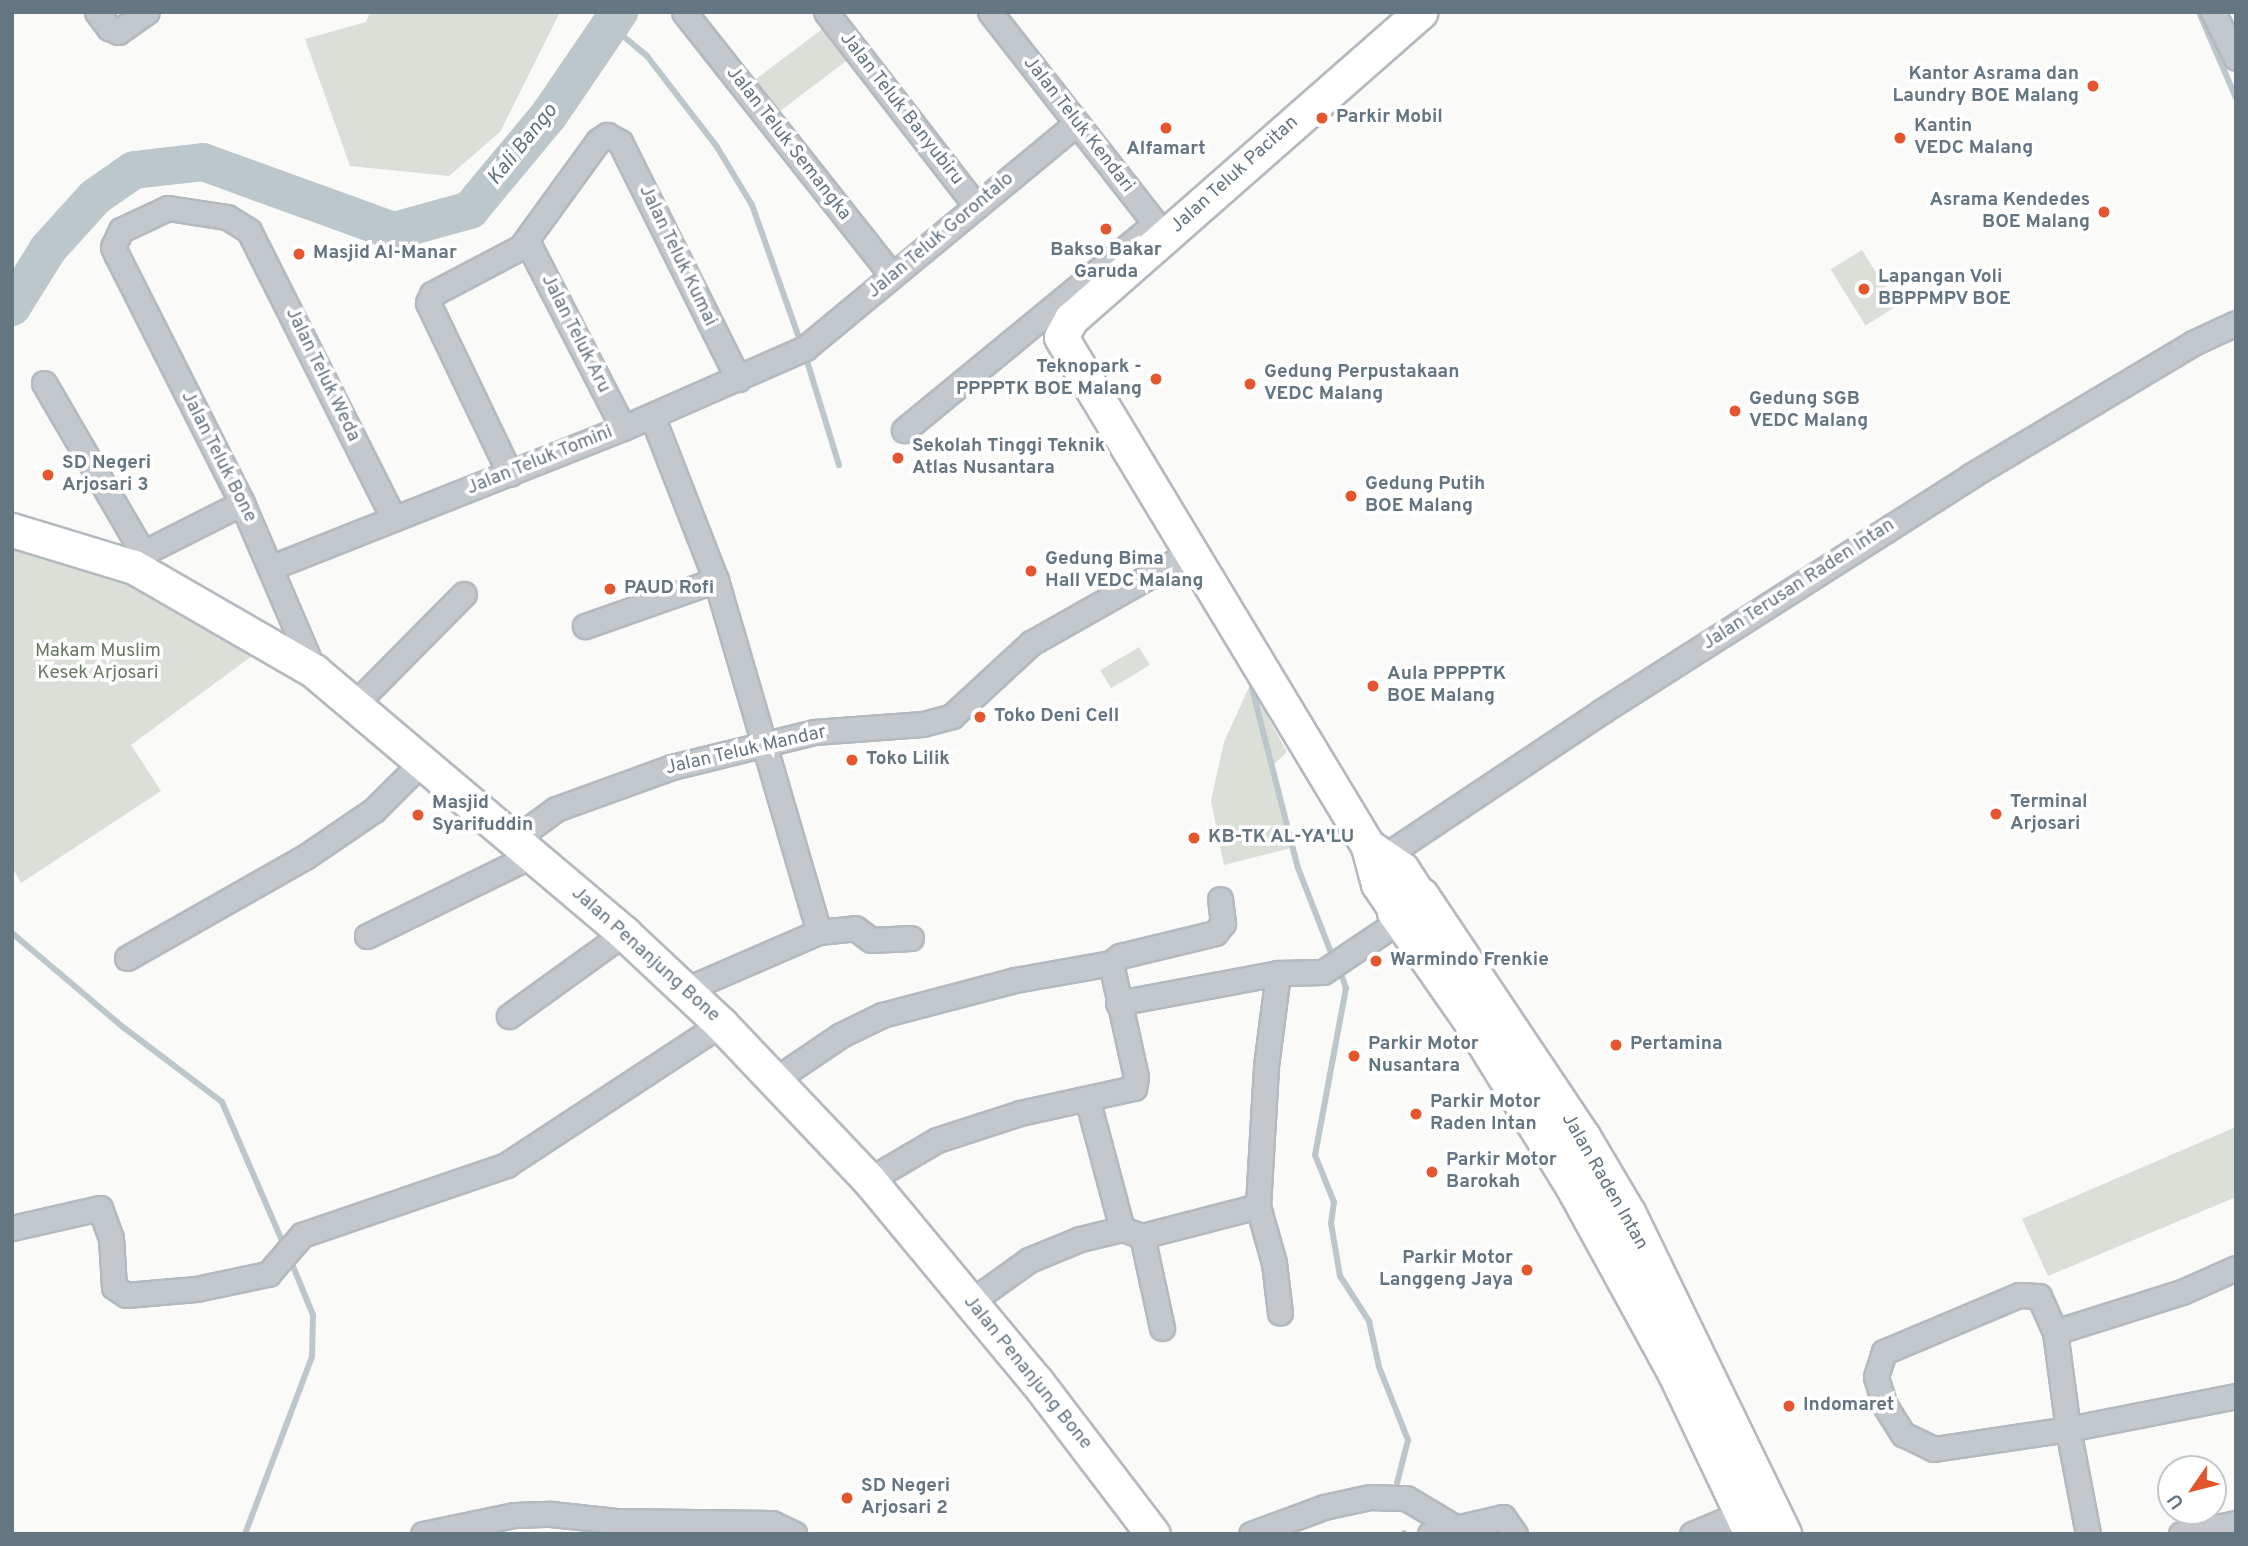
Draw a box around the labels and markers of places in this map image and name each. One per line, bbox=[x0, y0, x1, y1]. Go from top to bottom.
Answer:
place label: Kantor Asrama dan Laundry BOE Malang bbox=[1893, 64, 2079, 108]
marker: Kantor Asrama dan Laundry BOE Malang bbox=[2085, 78, 2101, 94]
place label: Parkir Mobil bbox=[1336, 107, 1443, 129]
marker: Parkir Mobil bbox=[1314, 110, 1330, 126]
place label: Kantin VEDC Malang bbox=[1914, 116, 2033, 160]
marker: Alfamart bbox=[1158, 120, 1174, 136]
marker: Kantin VEDC Malang bbox=[1892, 130, 1908, 146]
place label: Alfamart bbox=[1126, 139, 1206, 161]
place label: Asrama Kendedes BOE Malang bbox=[1930, 190, 2090, 234]
marker: Asrama Kendedes BOE Malang bbox=[2096, 204, 2112, 220]
marker: Bakso Bakar Garuda bbox=[1098, 221, 1114, 237]
place label: Bakso Bakar Garuda bbox=[1050, 240, 1162, 284]
place label: Masjid Al-Manar bbox=[313, 243, 458, 265]
marker: Masjid Al-Manar bbox=[291, 246, 307, 262]
place label: Lapangan Voli BBPPMPV BOE bbox=[1878, 267, 2012, 311]
marker: Lapangan Voli BBPPMPV BOE bbox=[1856, 281, 1872, 297]
place label: Teknopark - PPPPTK BOE Malang bbox=[956, 357, 1142, 401]
place label: Gedung Perpustakaan VEDC Malang bbox=[1264, 362, 1460, 406]
marker: Teknopark - PPPPTK BOE Malang bbox=[1148, 371, 1164, 387]
marker: Gedung Perpustakaan VEDC Malang bbox=[1242, 376, 1258, 392]
place label: Gedung SGB VEDC Malang bbox=[1749, 389, 1868, 433]
marker: Gedung SGB VEDC Malang bbox=[1727, 403, 1743, 419]
place label: Sekolah Tinggi Teknik Atlas Nusantara bbox=[912, 436, 1105, 480]
marker: Sekolah Tinggi Teknik Atlas Nusantara bbox=[890, 450, 906, 466]
place label: SD Negeri Arjosari 3 bbox=[62, 453, 151, 497]
marker: SD Negeri Arjosari 3 bbox=[40, 467, 56, 483]
place label: Gedung Putih BOE Malang bbox=[1365, 474, 1485, 518]
marker: Gedung Putih BOE Malang bbox=[1343, 488, 1359, 504]
place label: Gedung Bima Hall VEDC Malang bbox=[1045, 549, 1204, 593]
marker: Gedung Bima Hall VEDC Malang bbox=[1023, 563, 1039, 579]
place label: PAUD Rofi bbox=[624, 578, 714, 600]
marker: PAUD Rofi bbox=[602, 581, 618, 597]
place label: Aula PPPPTK BOE Malang bbox=[1387, 664, 1506, 708]
marker: Aula PPPPTK BOE Malang bbox=[1365, 678, 1381, 694]
place label: Toko Deni Cell bbox=[994, 706, 1119, 728]
marker: Toko Deni Cell bbox=[972, 709, 988, 725]
place label: Toko Lilik bbox=[866, 749, 950, 771]
marker: Toko Lilik bbox=[844, 752, 860, 768]
place label: Terminal Arjosari bbox=[2010, 792, 2088, 836]
place label: Masjid Syarifuddin bbox=[432, 793, 533, 837]
marker: Terminal Arjosari bbox=[1988, 806, 2004, 822]
marker: Masjid Syarifuddin bbox=[410, 807, 426, 823]
place label: KB-TK AL-YA'LU bbox=[1208, 827, 1355, 849]
marker: KB-TK AL-YA'LU bbox=[1186, 830, 1202, 846]
place label: Warmindo Frenkie bbox=[1390, 950, 1549, 972]
marker: Warmindo Frenkie bbox=[1368, 953, 1384, 969]
place label: Parkir Motor Nusantara bbox=[1368, 1034, 1479, 1078]
place label: Pertamina bbox=[1630, 1034, 1722, 1056]
marker: Pertamina bbox=[1608, 1037, 1624, 1053]
marker: Parkir Motor Nusantara bbox=[1346, 1048, 1362, 1064]
place label: Parkir Motor Raden Intan bbox=[1430, 1092, 1541, 1136]
marker: Parkir Motor Raden Intan bbox=[1408, 1106, 1424, 1122]
place label: Parkir Motor Barokah bbox=[1446, 1150, 1557, 1194]
marker: Parkir Motor Barokah bbox=[1424, 1164, 1440, 1180]
place label: Parkir Motor Langgeng Jaya bbox=[1379, 1248, 1513, 1292]
marker: Parkir Motor Langgeng Jaya bbox=[1519, 1262, 1535, 1278]
place label: Indomaret bbox=[1803, 1395, 1894, 1417]
marker: Indomaret bbox=[1781, 1398, 1797, 1414]
place label: SD Negeri Arjosari 2 bbox=[861, 1476, 950, 1520]
marker: SD Negeri Arjosari 2 bbox=[839, 1490, 855, 1506]

